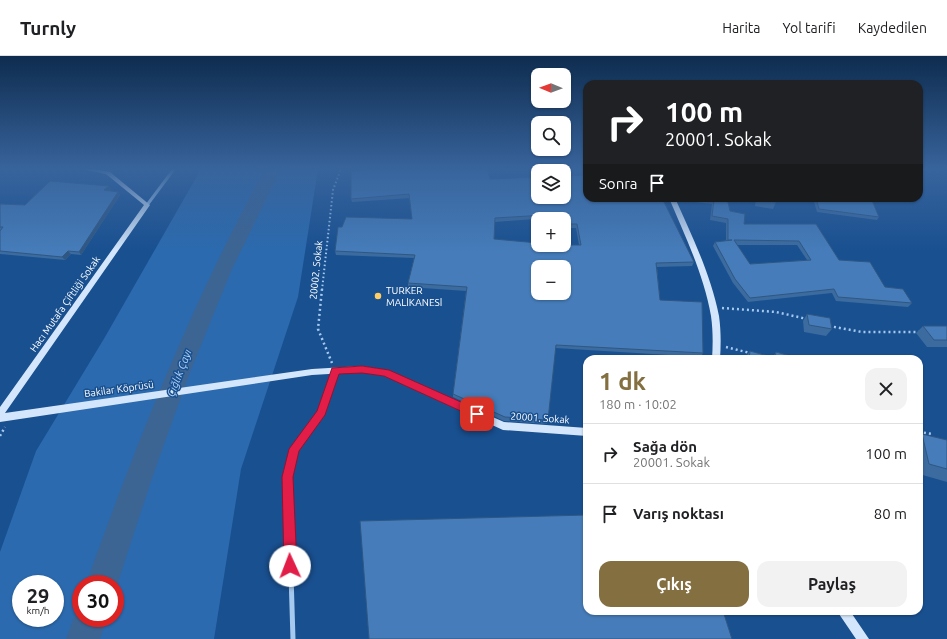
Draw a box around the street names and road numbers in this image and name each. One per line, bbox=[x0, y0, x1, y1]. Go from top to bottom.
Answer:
street label: 20002. Sokak bbox=[307, 240, 325, 300]
street label: Hacı Mutafa Çiftliği Sokak bbox=[28, 254, 102, 354]
street label: Bakilar Köprüsü bbox=[84, 379, 154, 399]
street label: 20001. Sokak bbox=[510, 410, 570, 426]

